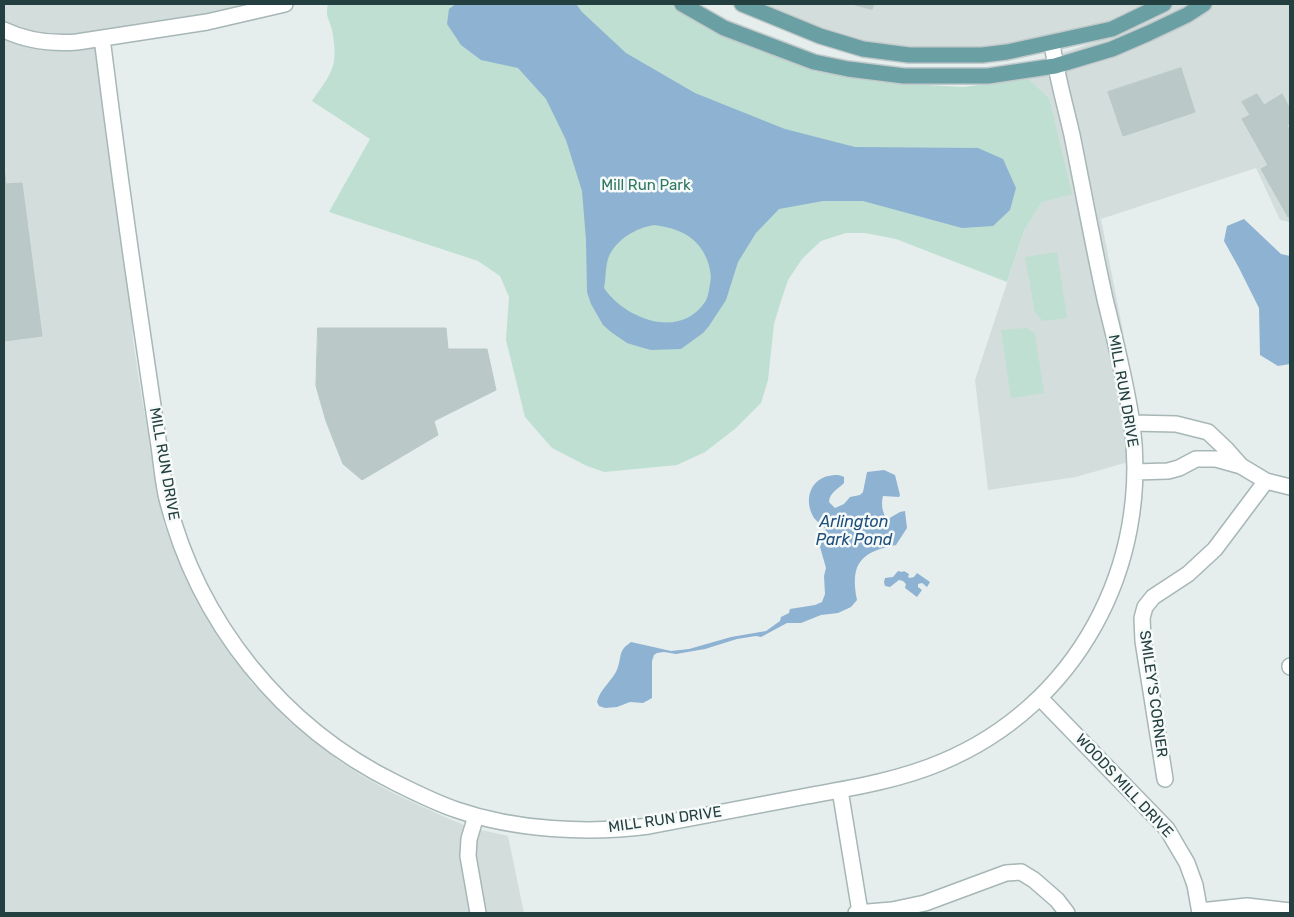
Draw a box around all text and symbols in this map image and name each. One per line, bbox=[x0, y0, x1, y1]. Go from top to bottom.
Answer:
park label: Mill Run Park bbox=[601, 177, 691, 195]
street label: MILL RUN DRIVE bbox=[1104, 333, 1142, 449]
street label: MILL RUN DRIVE bbox=[145, 406, 183, 522]
water label: Arlington Park Pond bbox=[816, 512, 892, 550]
street label: SMILEY'S CORNER bbox=[1135, 629, 1171, 759]
street label: WOODS MILL DRIVE bbox=[1071, 730, 1177, 842]
street label: MILL RUN DRIVE bbox=[607, 803, 723, 837]

